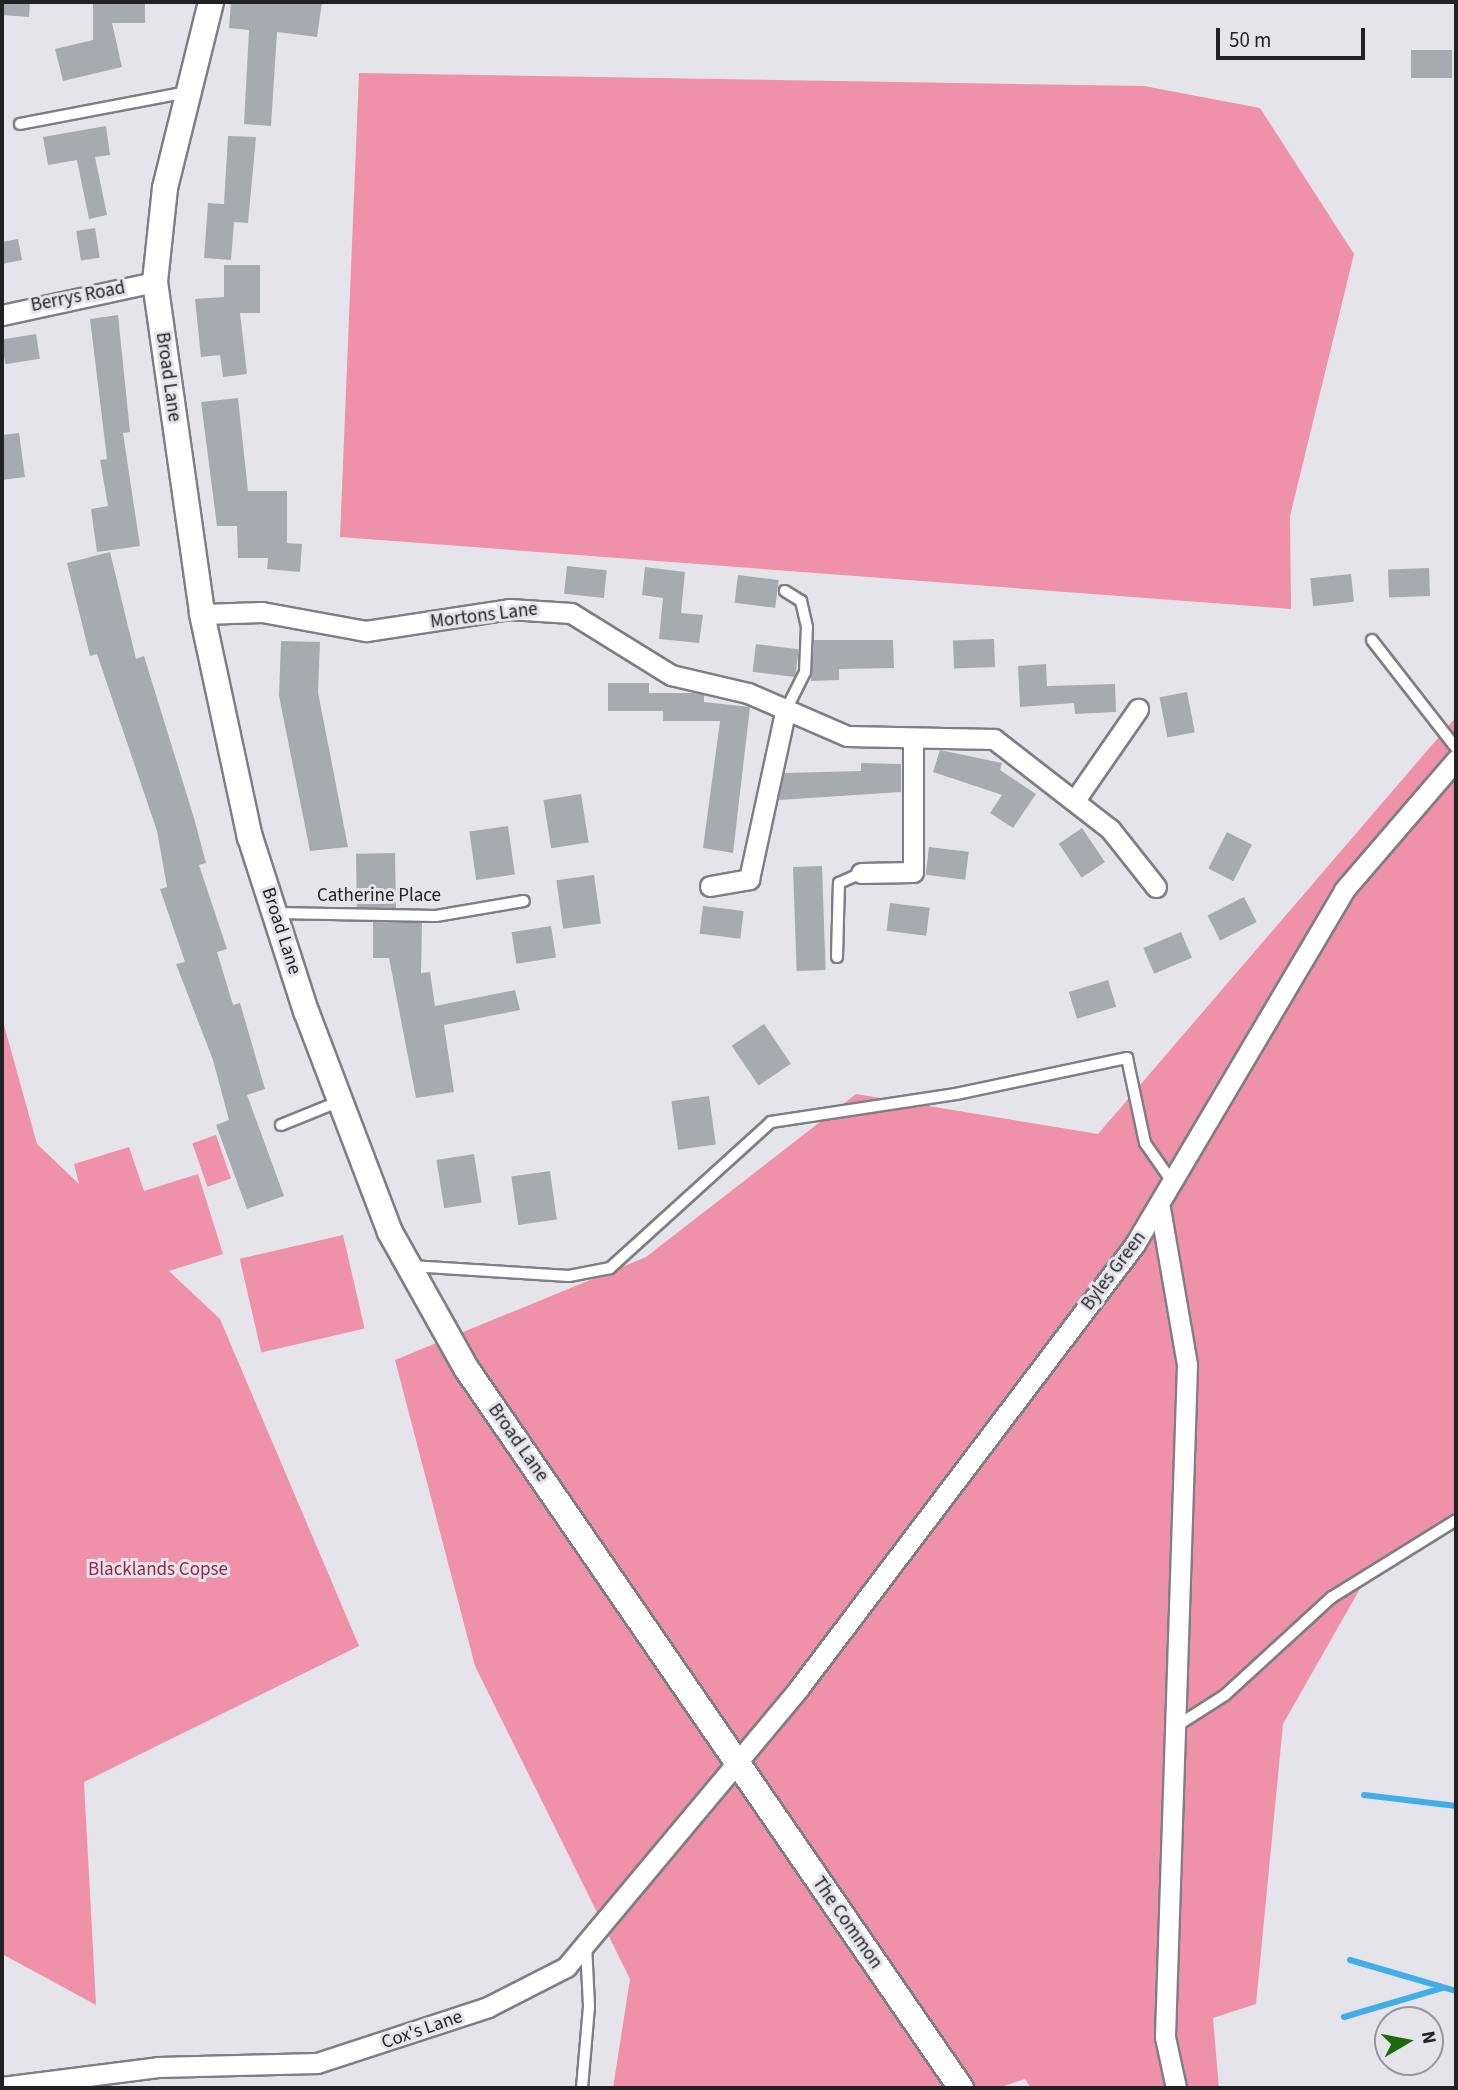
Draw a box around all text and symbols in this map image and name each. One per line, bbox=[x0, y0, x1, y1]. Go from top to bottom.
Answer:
scale bar bbox=[1220, 14, 1369, 58]
text: 50 m bbox=[1229, 25, 1271, 55]
street label: Berrys Road bbox=[29, 277, 127, 317]
street label: Broad Lane bbox=[150, 331, 186, 423]
street label: Mortons Lane bbox=[429, 598, 539, 634]
street label: Broad Lane bbox=[256, 885, 306, 977]
street label: Catherine Place bbox=[317, 885, 441, 907]
street label: Byles Green bbox=[1077, 1227, 1151, 1315]
street label: Broad Lane bbox=[483, 1400, 553, 1486]
park label: Blacklands Copse bbox=[88, 1559, 228, 1581]
street label: The Common bbox=[807, 1873, 887, 1973]
street label: Cox's Lane bbox=[379, 2006, 465, 2054]
north arrow bbox=[1374, 2006, 1444, 2076]
text: N bbox=[1414, 2029, 1443, 2046]

